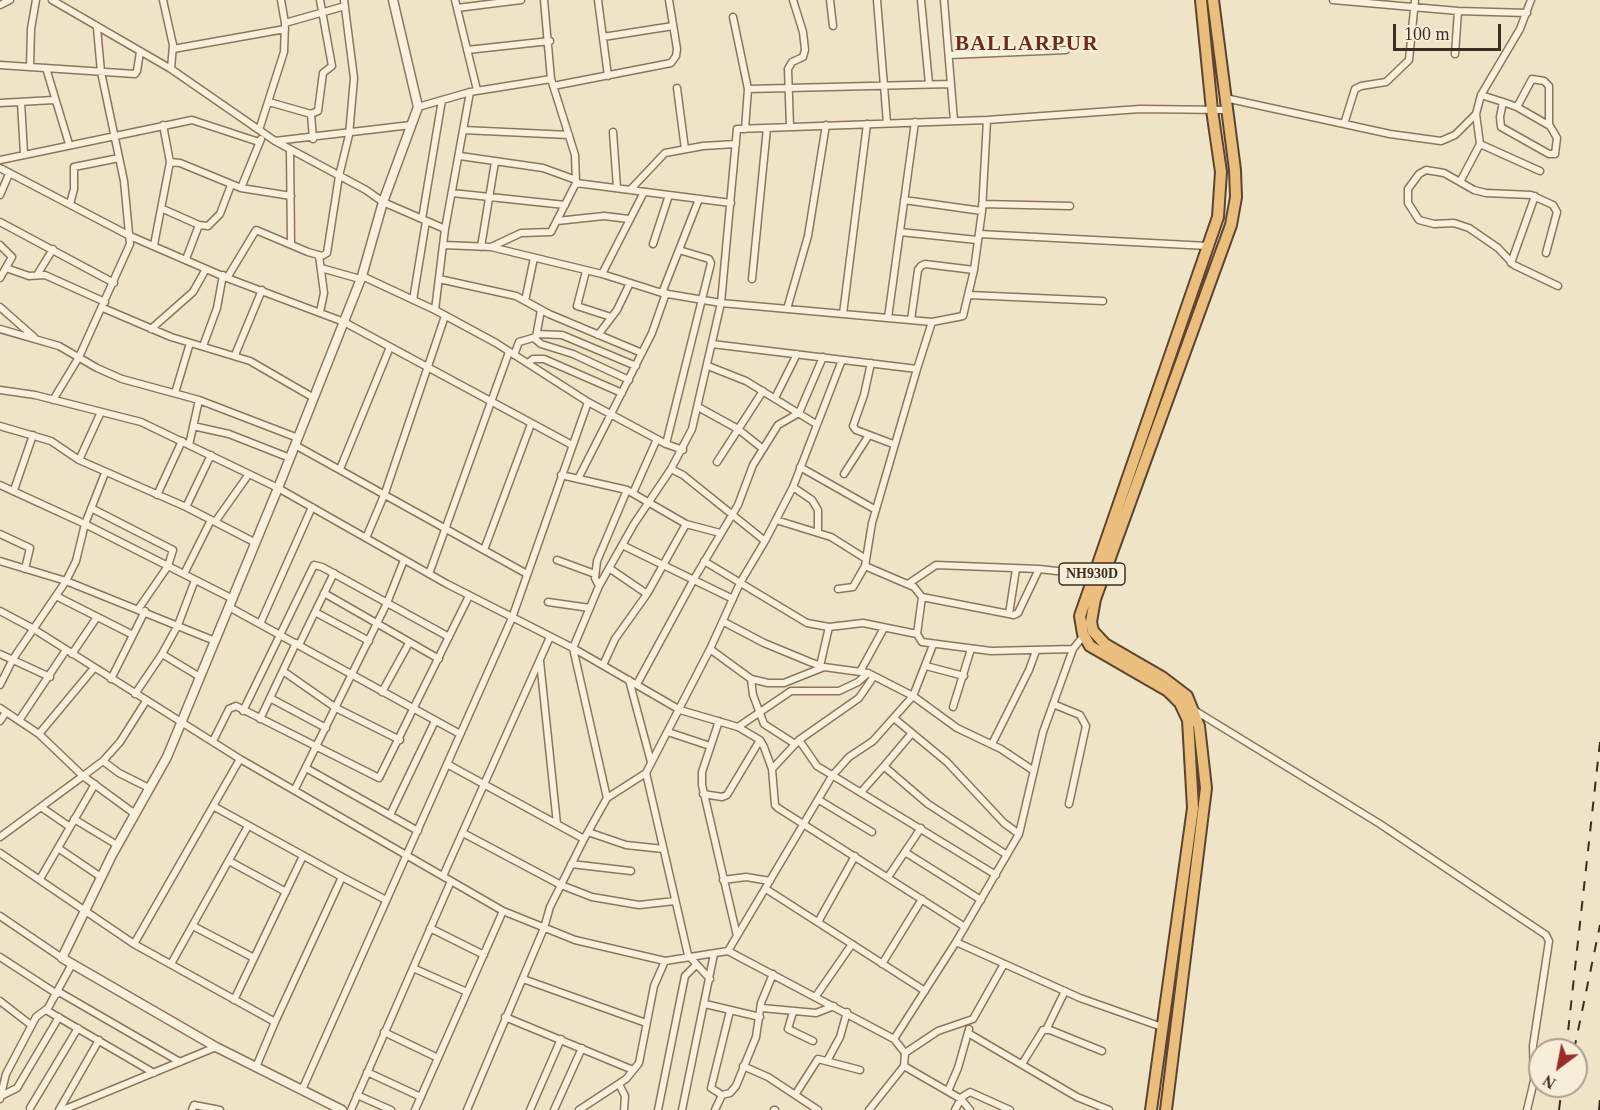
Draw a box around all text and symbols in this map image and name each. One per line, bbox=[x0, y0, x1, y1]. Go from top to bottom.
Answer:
scale bar bbox=[1396, 12, 1504, 50]
text: 100 m bbox=[1404, 24, 1450, 44]
district label: BALLARPUR bbox=[955, 32, 1099, 58]
road number: NH930D bbox=[1059, 563, 1125, 585]
north arrow bbox=[1528, 1038, 1588, 1098]
text: N bbox=[1540, 1072, 1559, 1092]

